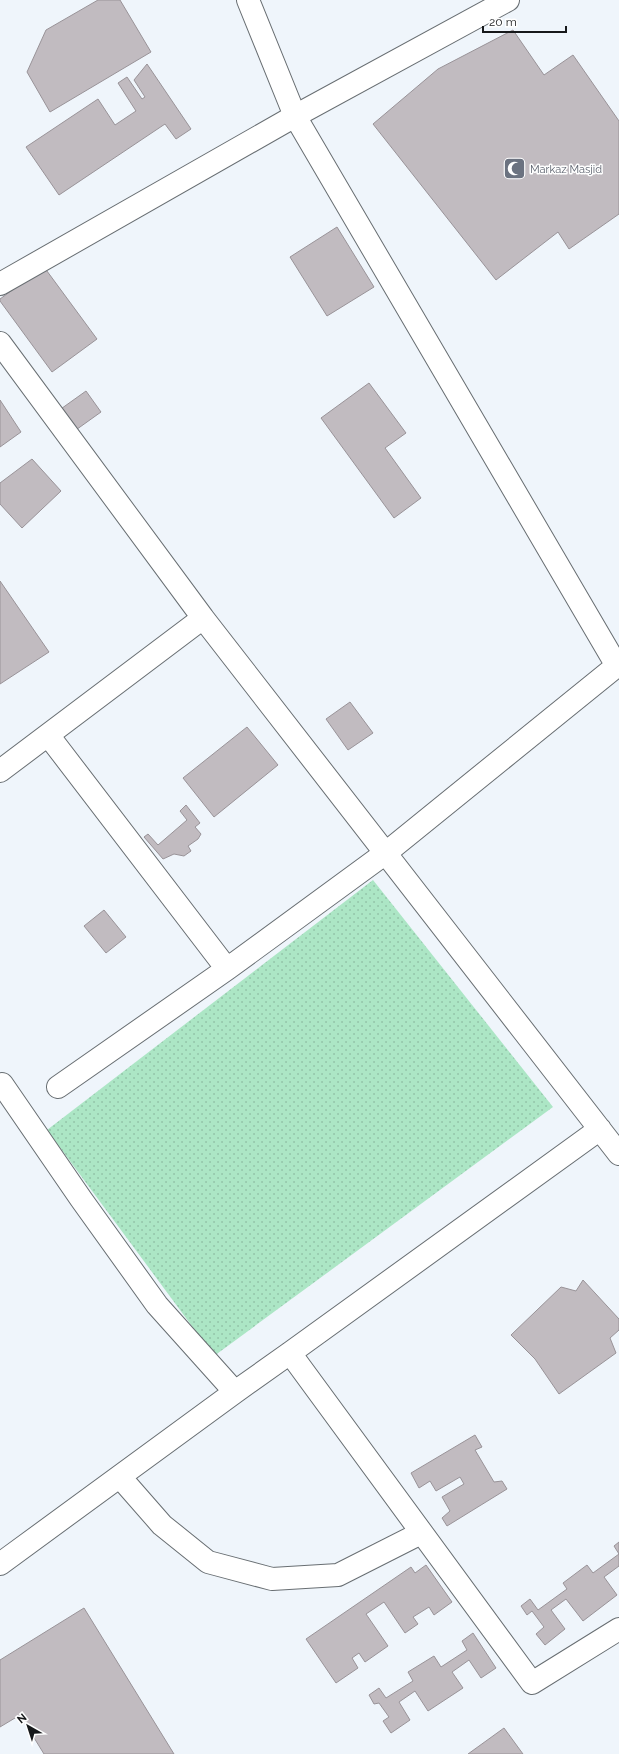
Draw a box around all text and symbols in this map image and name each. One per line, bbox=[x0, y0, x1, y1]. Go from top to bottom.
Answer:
scale bar bbox=[483, 8, 566, 34]
text: 20 m bbox=[489, 15, 517, 29]
mosque icon: Markaz Masjid bbox=[501, 156, 527, 182]
place label: Markaz Masjid bbox=[530, 163, 602, 176]
north arrow bbox=[8, 1706, 48, 1746]
text: N bbox=[15, 1711, 29, 1726]

